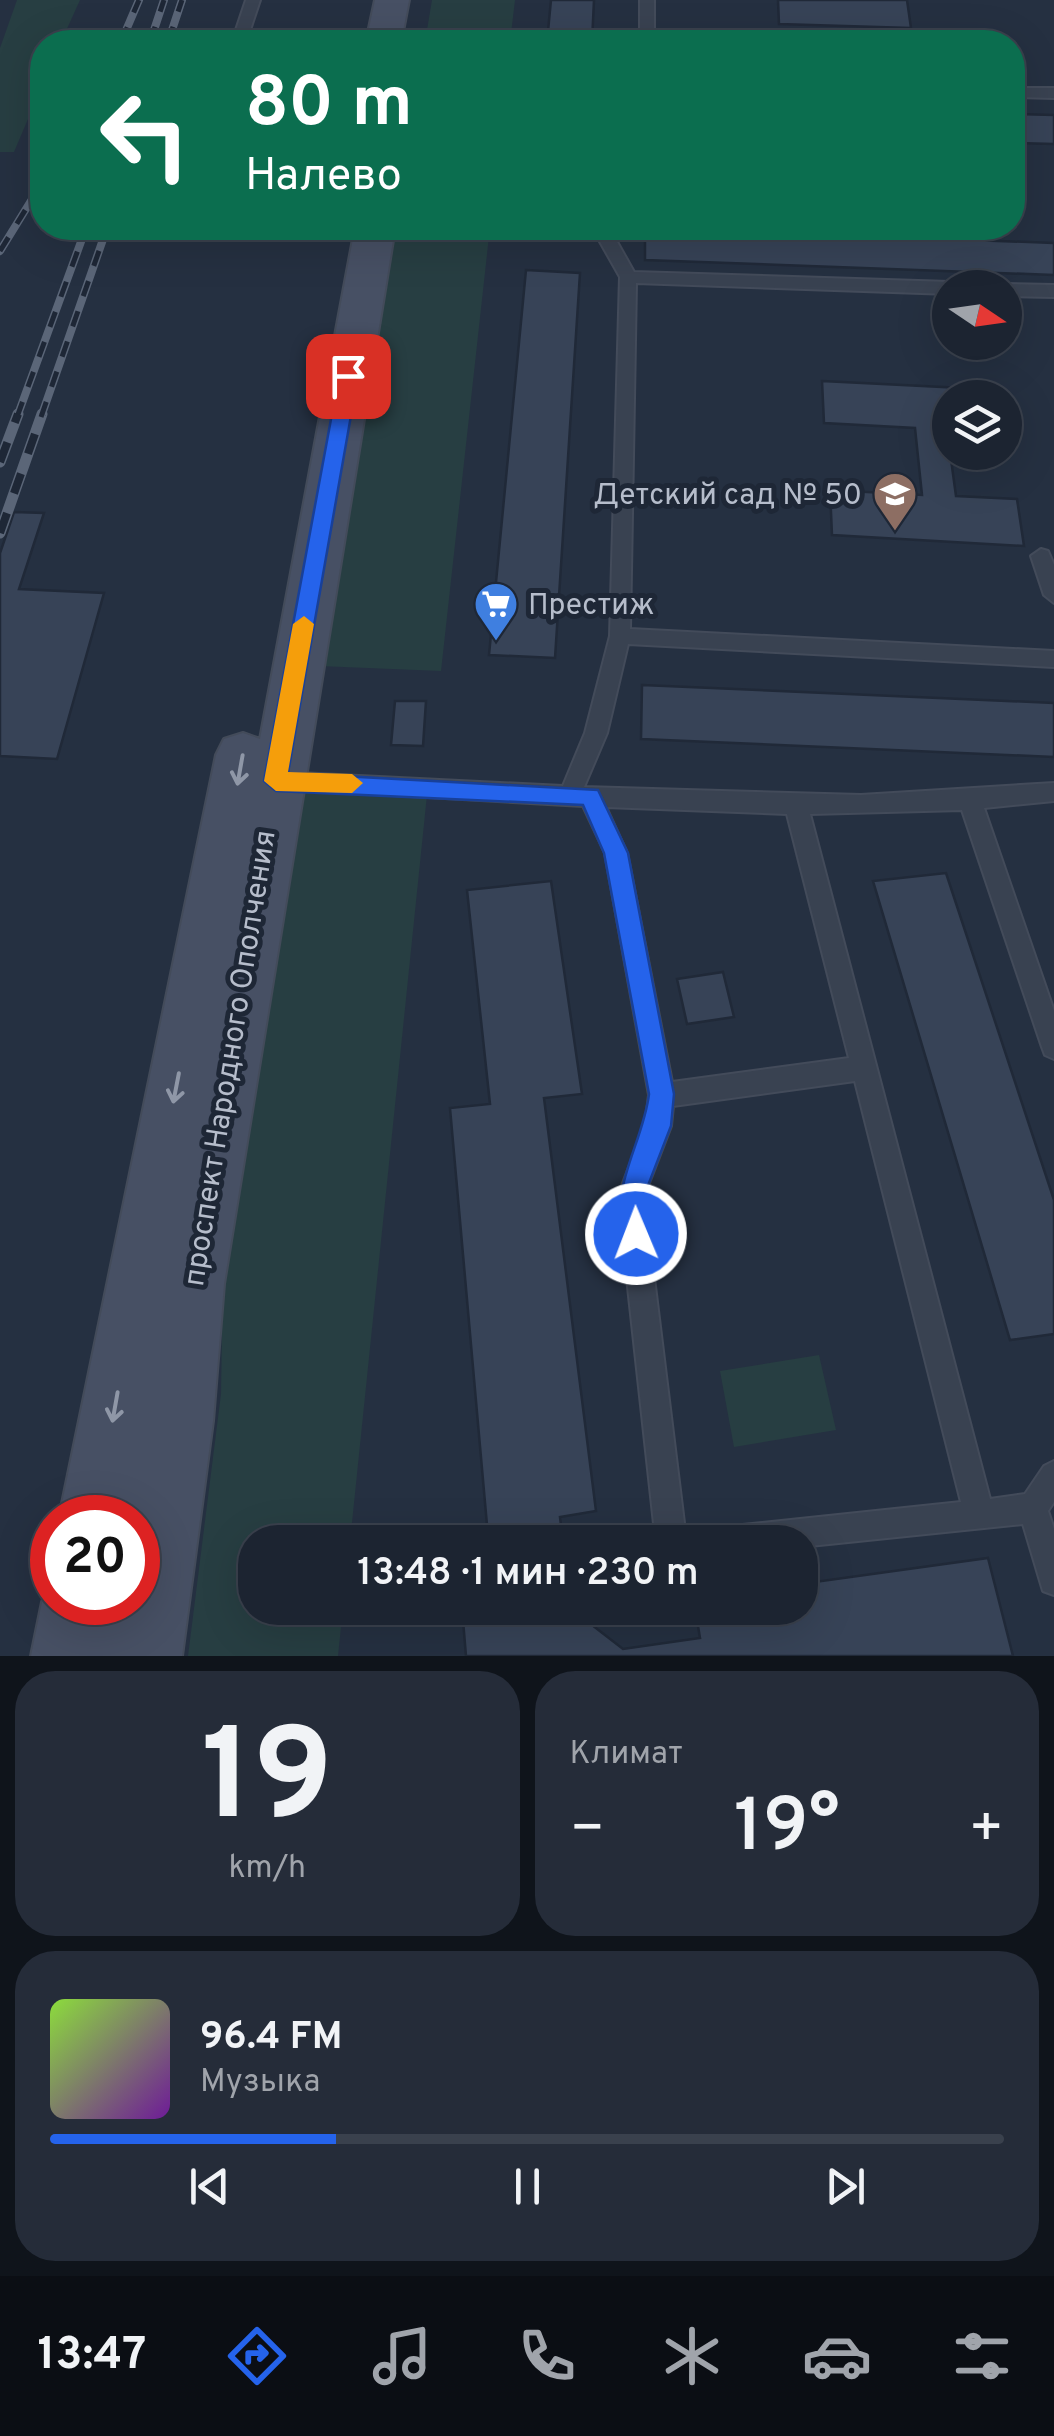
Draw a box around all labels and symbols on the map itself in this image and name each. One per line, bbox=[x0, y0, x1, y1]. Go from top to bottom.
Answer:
north arrow bbox=[932, 270, 1022, 360]
pin bbox=[306, 334, 391, 419]
school or university icon: Детский сад № 50 bbox=[872, 471, 918, 532]
place label: Детский сад № 50 bbox=[593, 478, 862, 515]
supermarket icon: Престиж bbox=[473, 581, 519, 642]
place label: Престиж bbox=[528, 588, 655, 625]
one-way arrow bbox=[230, 753, 249, 785]
street label: проспект Народного Ополчения bbox=[177, 828, 286, 1289]
one-way arrow bbox=[166, 1071, 185, 1103]
position arrow bbox=[584, 1182, 688, 1286]
one-way arrow bbox=[105, 1391, 124, 1423]
speed limit sign: 20 bbox=[30, 1495, 160, 1625]

